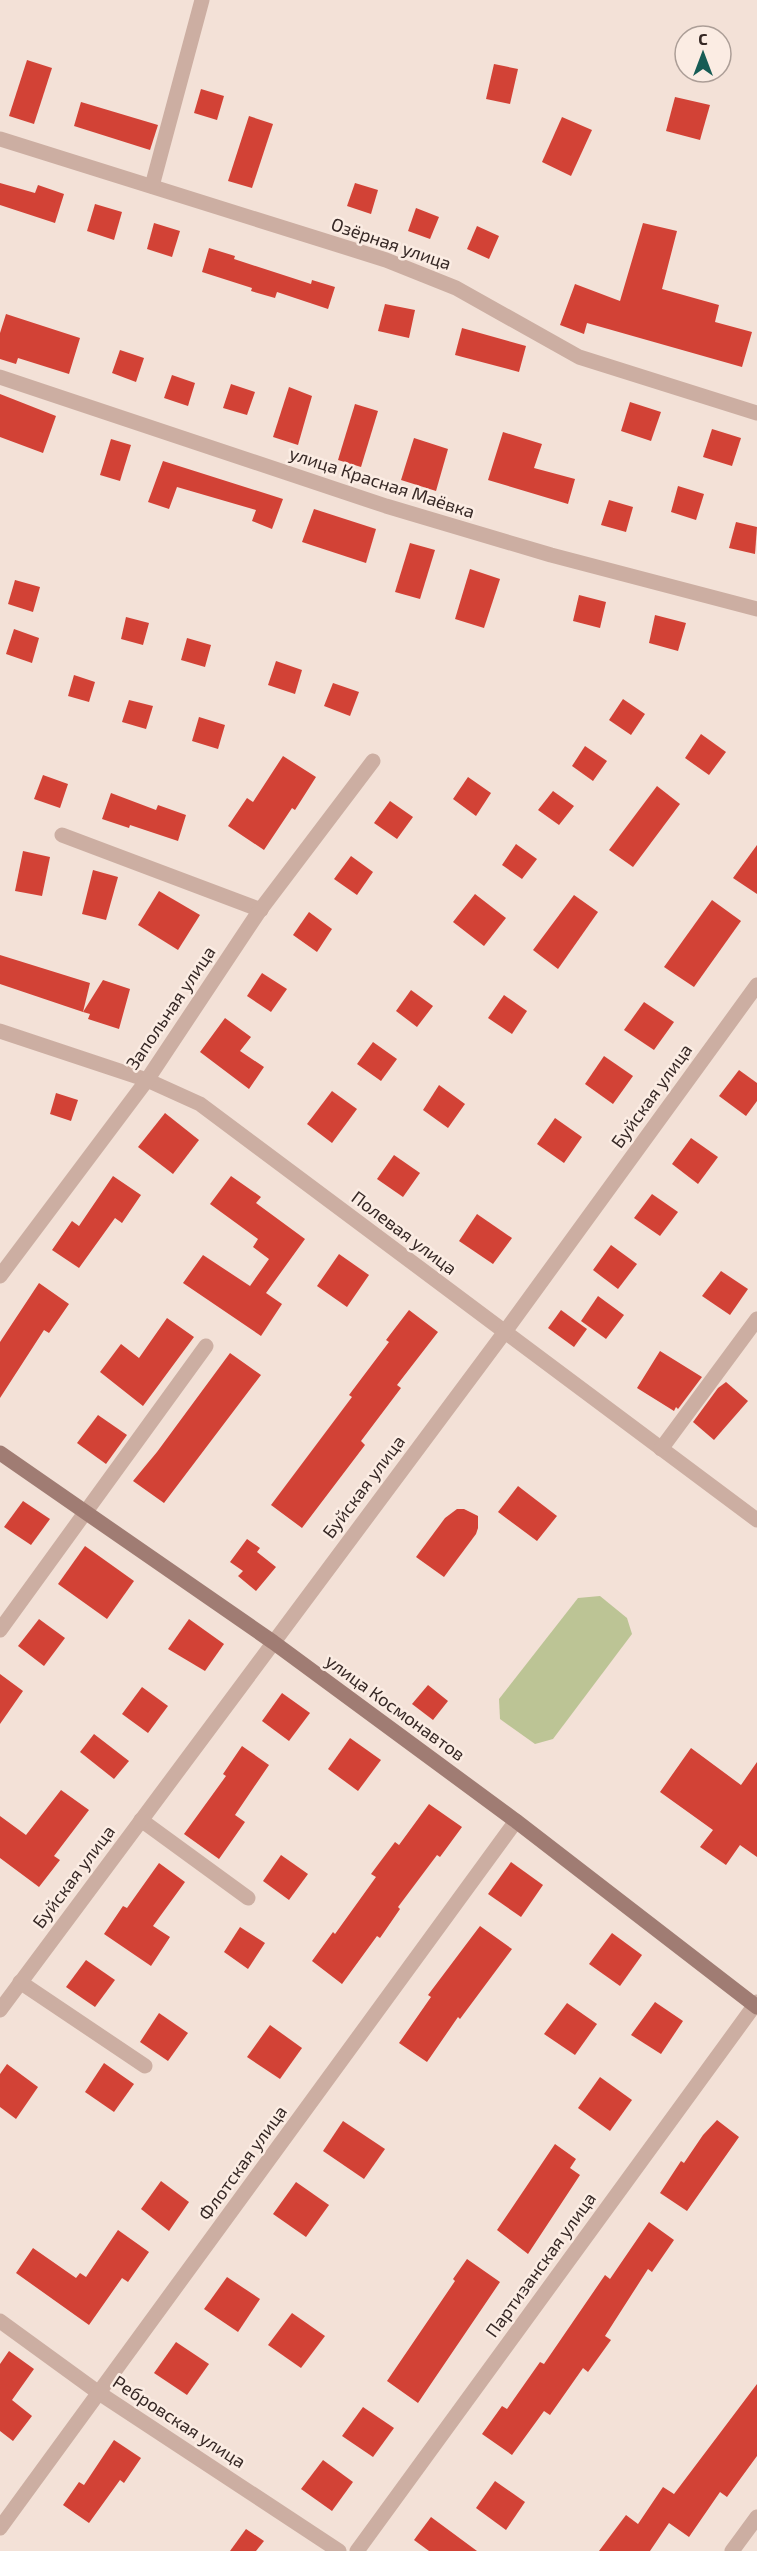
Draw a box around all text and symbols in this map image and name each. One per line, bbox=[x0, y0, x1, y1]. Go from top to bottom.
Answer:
north arrow bbox=[673, 24, 733, 84]
text: С bbox=[698, 29, 708, 48]
street label: Озёрная улица bbox=[328, 212, 454, 274]
street label: улица Красная Маёвка bbox=[287, 442, 478, 522]
street label: Запольная улица bbox=[121, 942, 220, 1073]
street label: Буйская улица bbox=[606, 1039, 696, 1152]
street label: Полевая улица bbox=[348, 1186, 462, 1279]
street label: Буйская улица bbox=[317, 1431, 409, 1542]
street label: улица Космонавтов bbox=[322, 1649, 470, 1765]
street label: Буйская улица bbox=[27, 1821, 119, 1932]
street label: Флотская улица bbox=[193, 2101, 291, 2224]
street label: Партизанская улица bbox=[480, 2188, 600, 2341]
street label: Ребровская улица bbox=[109, 2370, 250, 2472]

